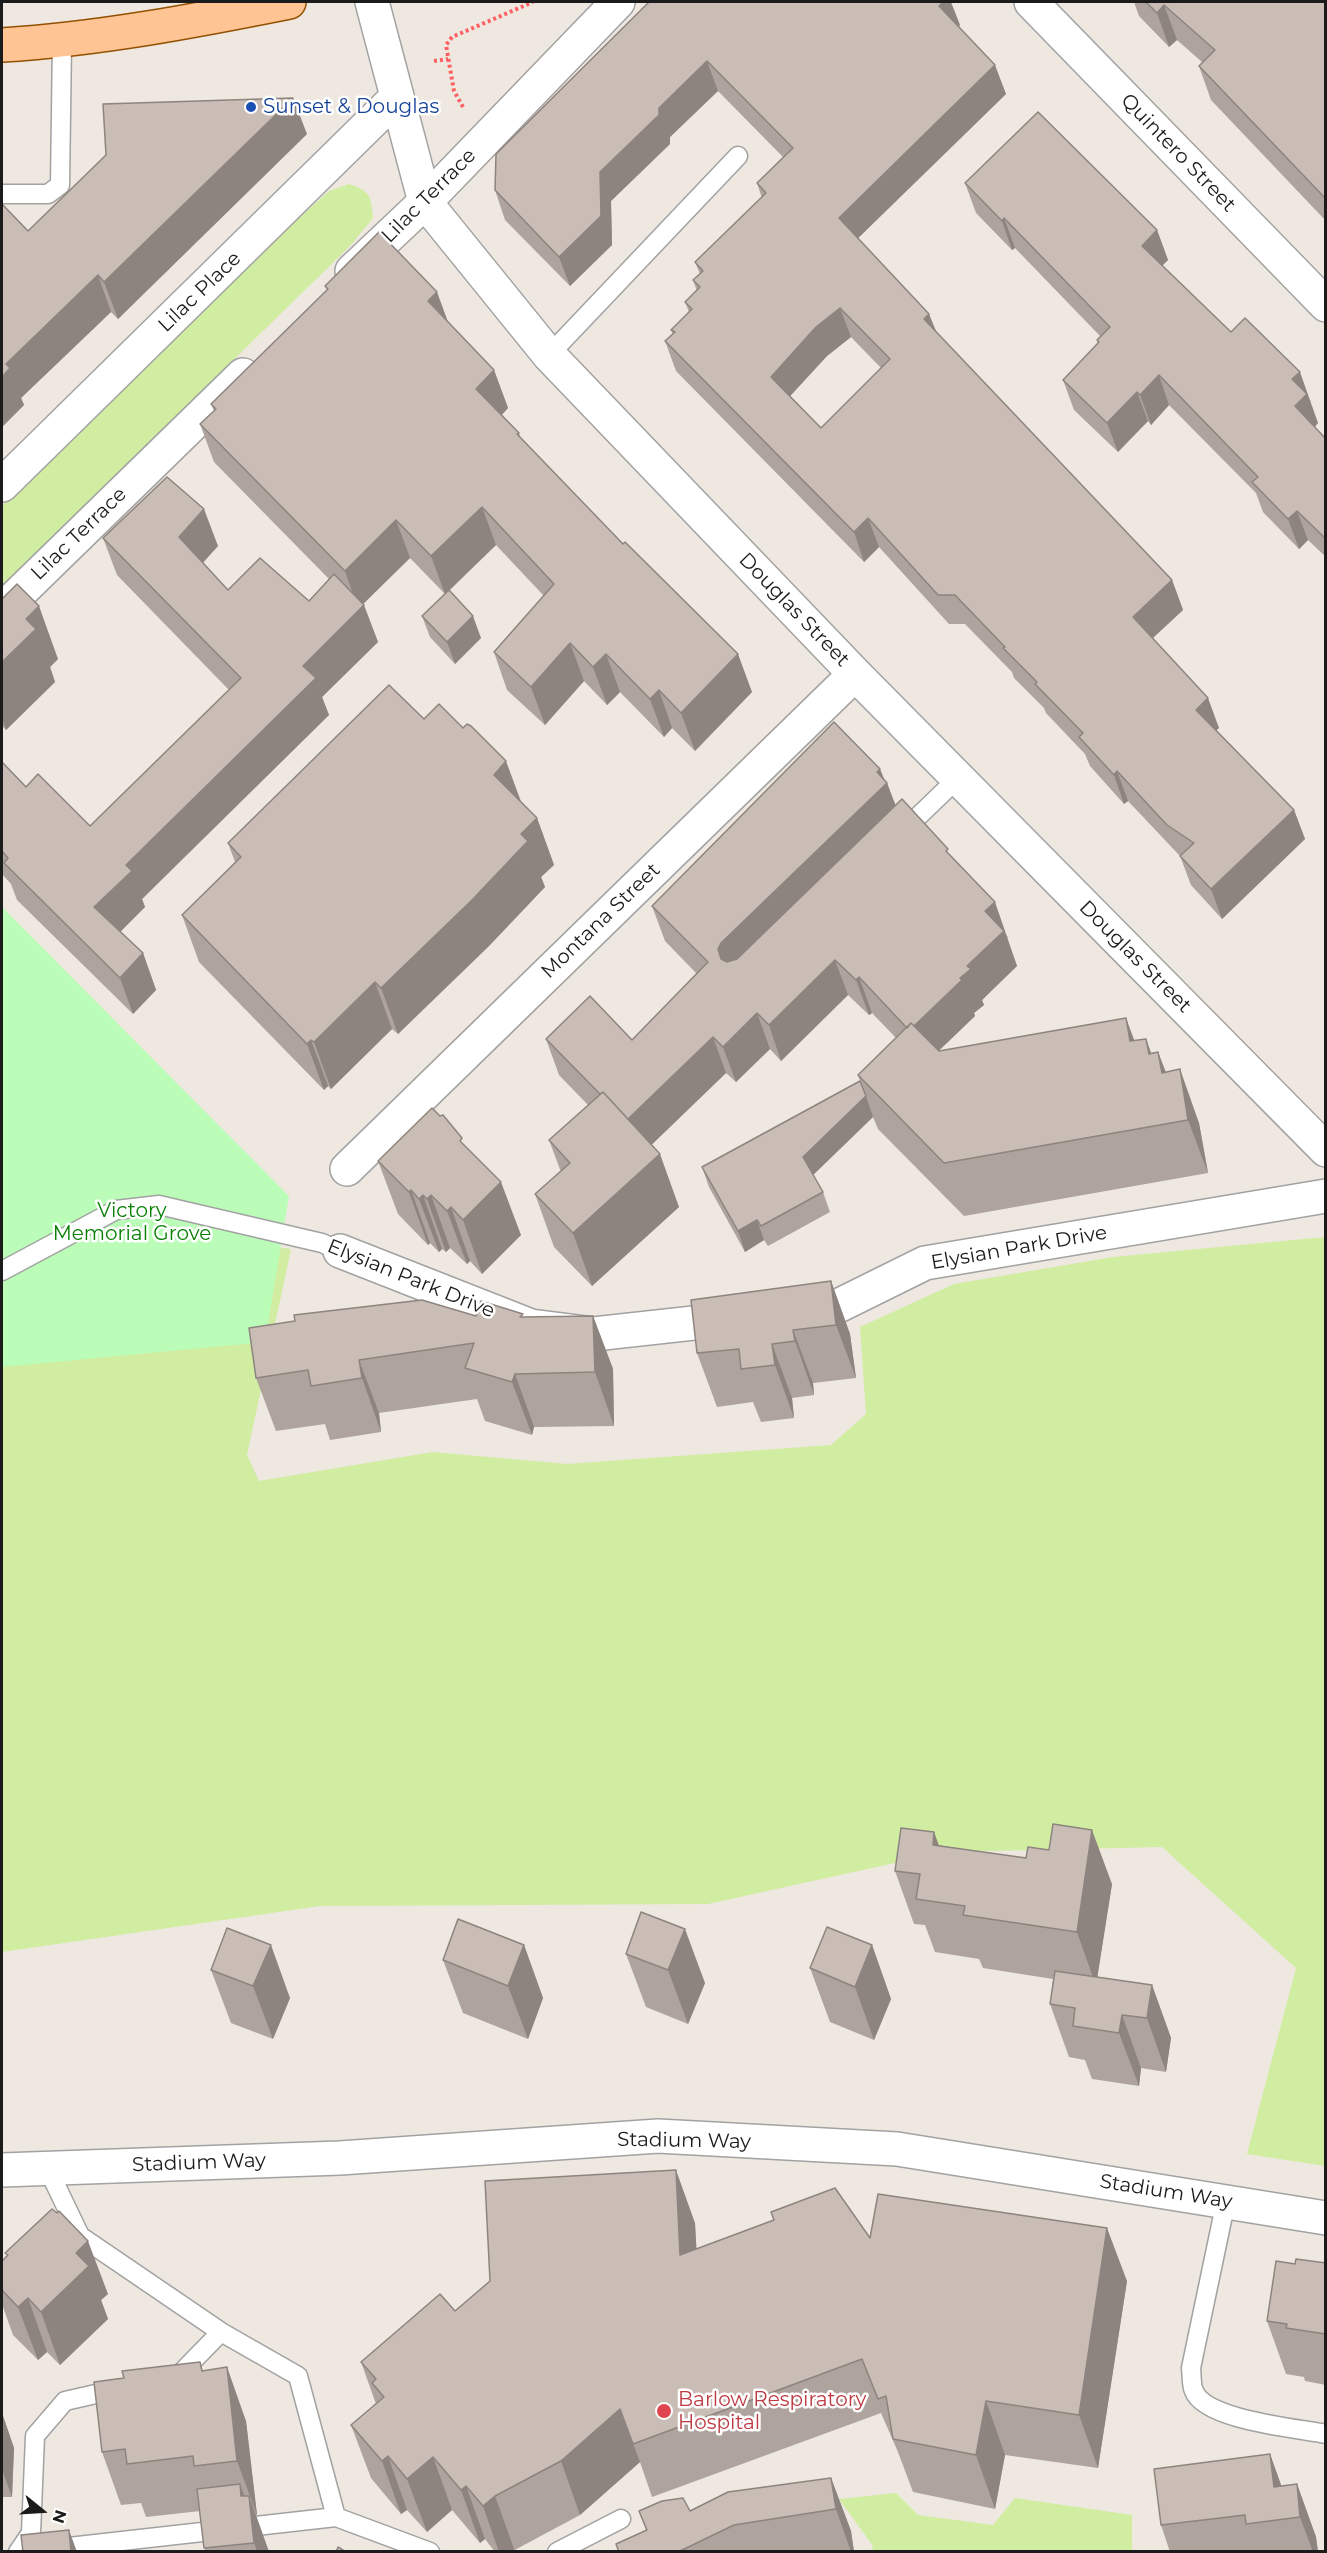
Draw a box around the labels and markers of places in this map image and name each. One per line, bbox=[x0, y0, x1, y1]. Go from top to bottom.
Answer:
place label: Sunset & Douglas bbox=[263, 95, 439, 119]
marker: Sunset & Douglas bbox=[244, 100, 258, 114]
place label: Barlow Respiratory Hospital bbox=[678, 2388, 866, 2435]
marker: Barlow Respiratory Hospital bbox=[655, 2402, 673, 2420]

